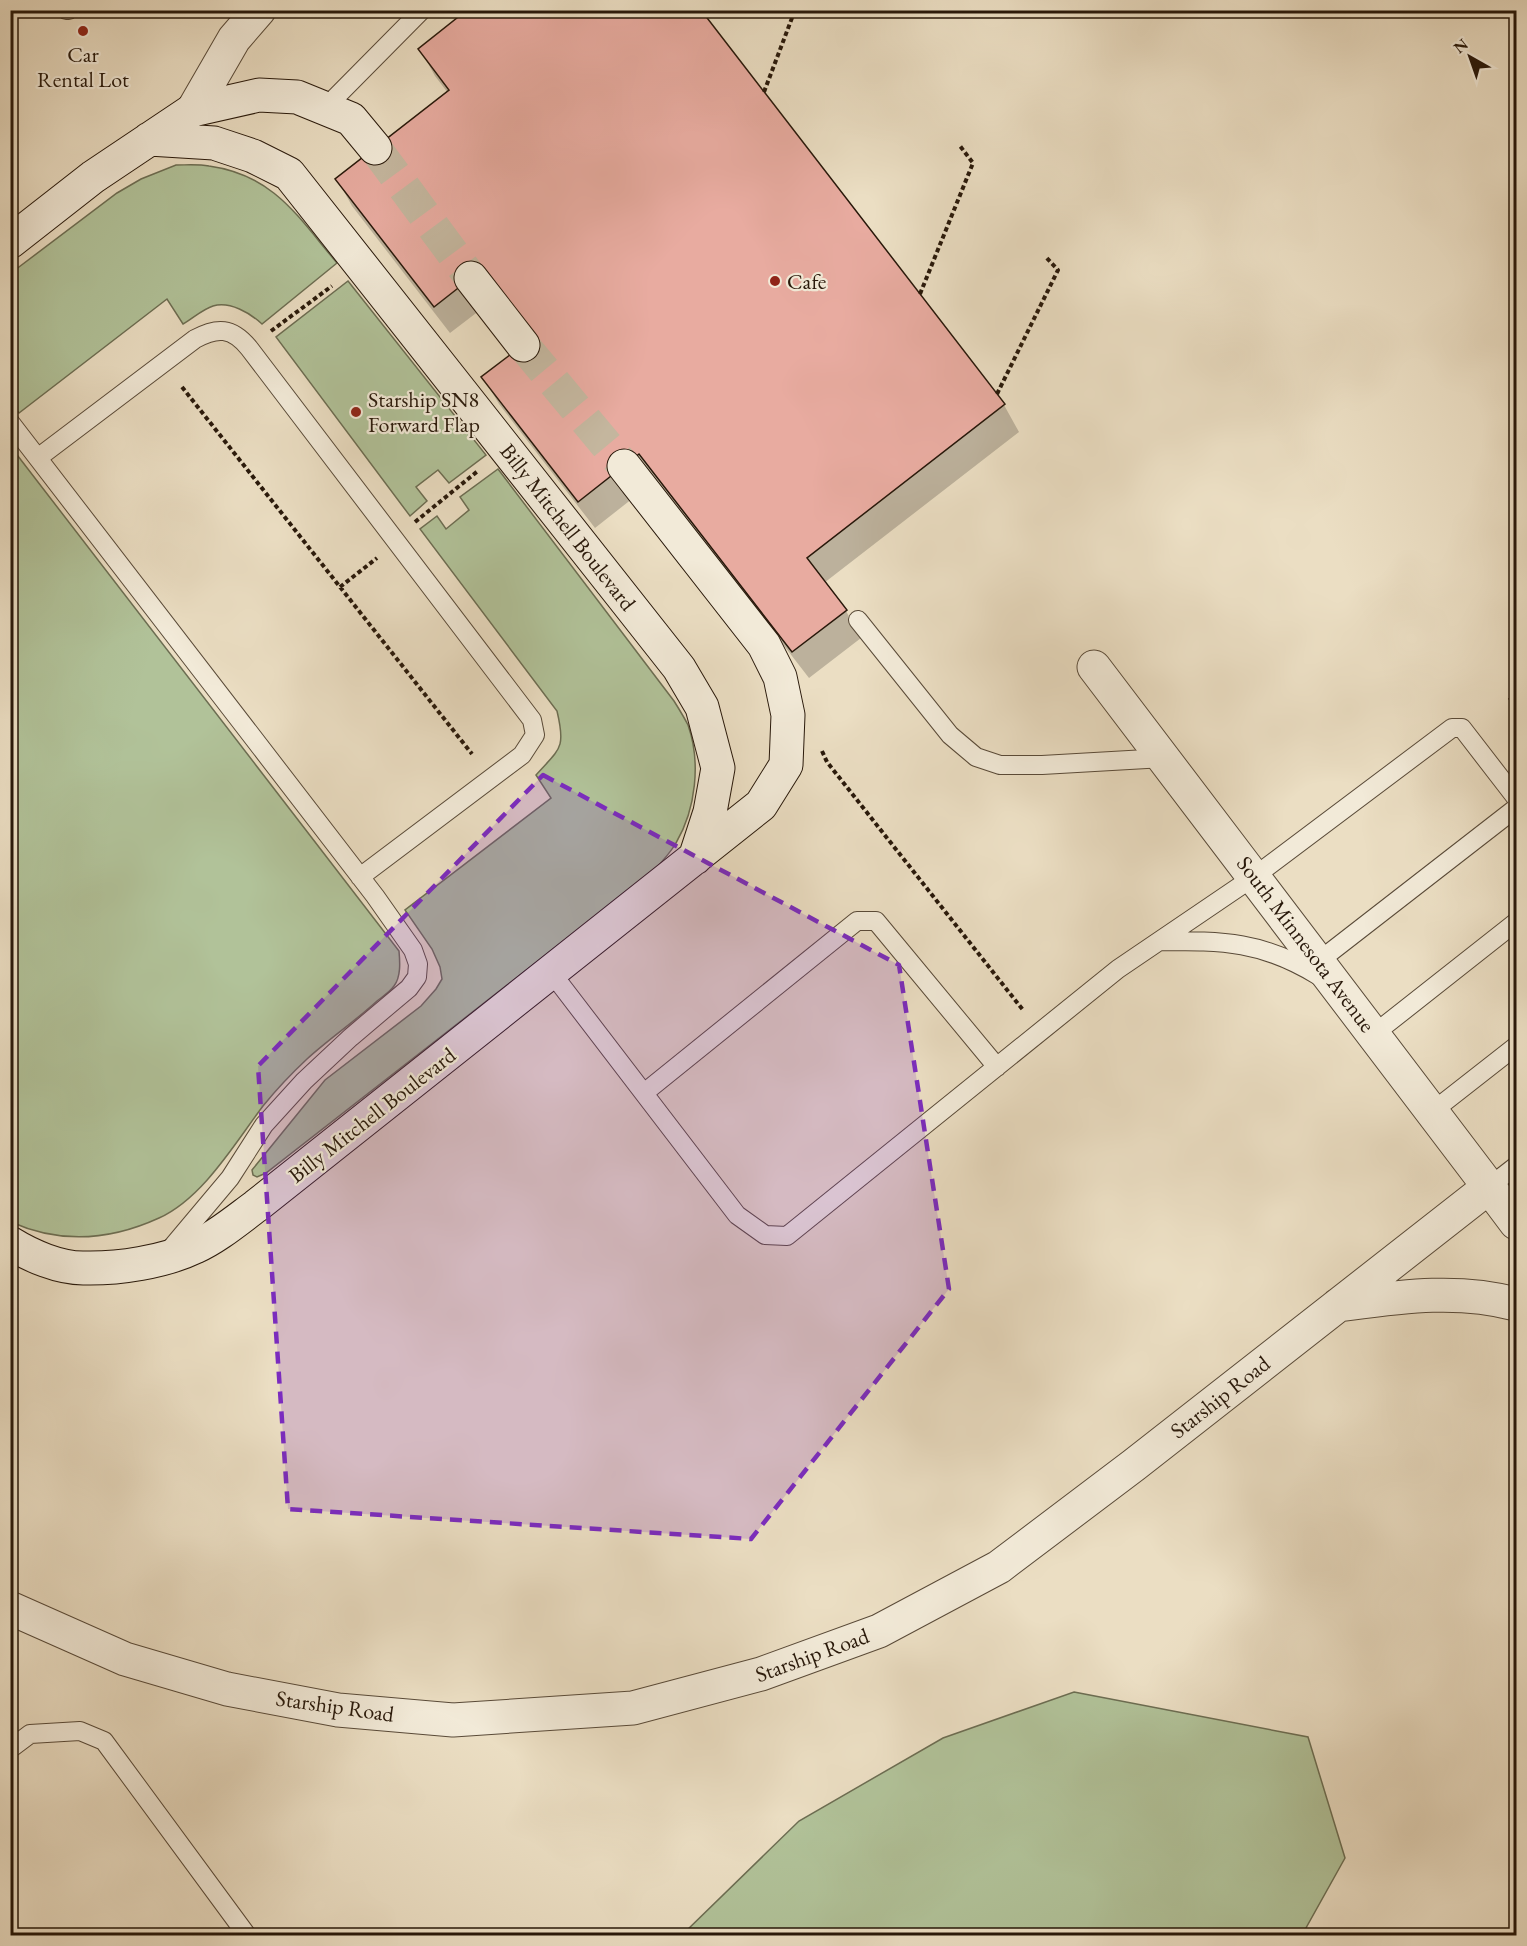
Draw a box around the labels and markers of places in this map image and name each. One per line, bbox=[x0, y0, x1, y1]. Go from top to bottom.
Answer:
marker: Car Rental Lot bbox=[76, 24, 90, 38]
place label: Car Rental Lot bbox=[37, 40, 129, 94]
place label: Cafe bbox=[787, 267, 827, 296]
marker: Cafe bbox=[768, 274, 782, 288]
place label: Starship SN8 Forward Flap bbox=[368, 385, 480, 439]
marker: Starship SN8 Forward Flap bbox=[349, 405, 363, 419]

